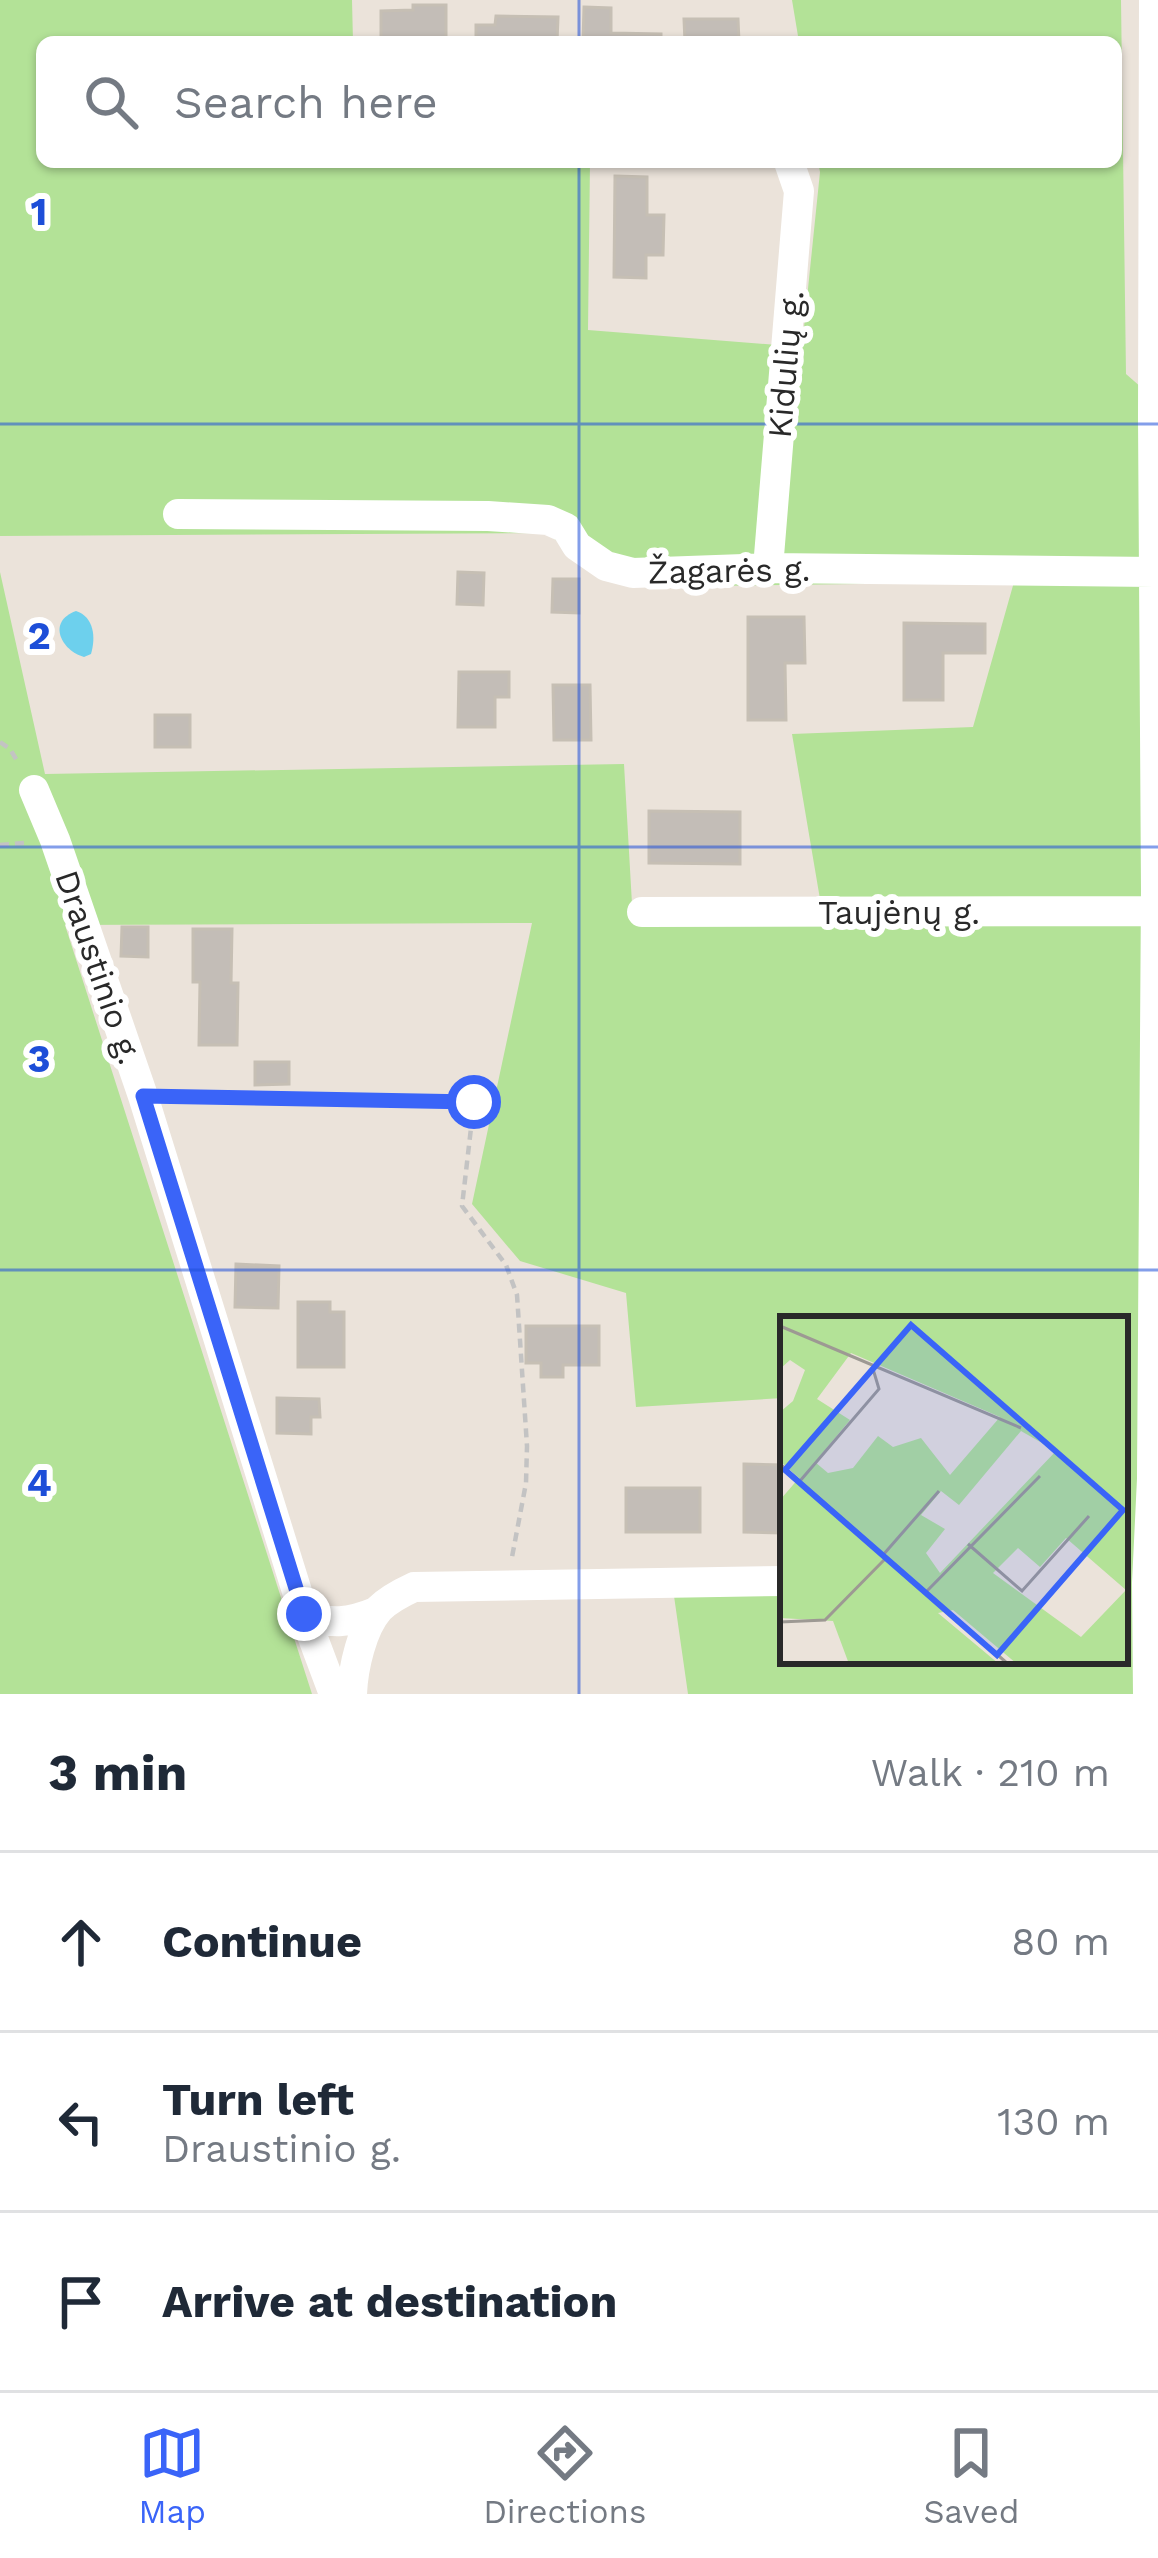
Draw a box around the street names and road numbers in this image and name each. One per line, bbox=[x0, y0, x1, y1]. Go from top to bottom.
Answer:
street label: Kidulių g. bbox=[760, 288, 811, 440]
street label: Žagarės g. bbox=[647, 550, 811, 591]
street label: Draustinio g. bbox=[47, 865, 150, 1069]
street label: Taujėnų g. bbox=[818, 893, 980, 932]

